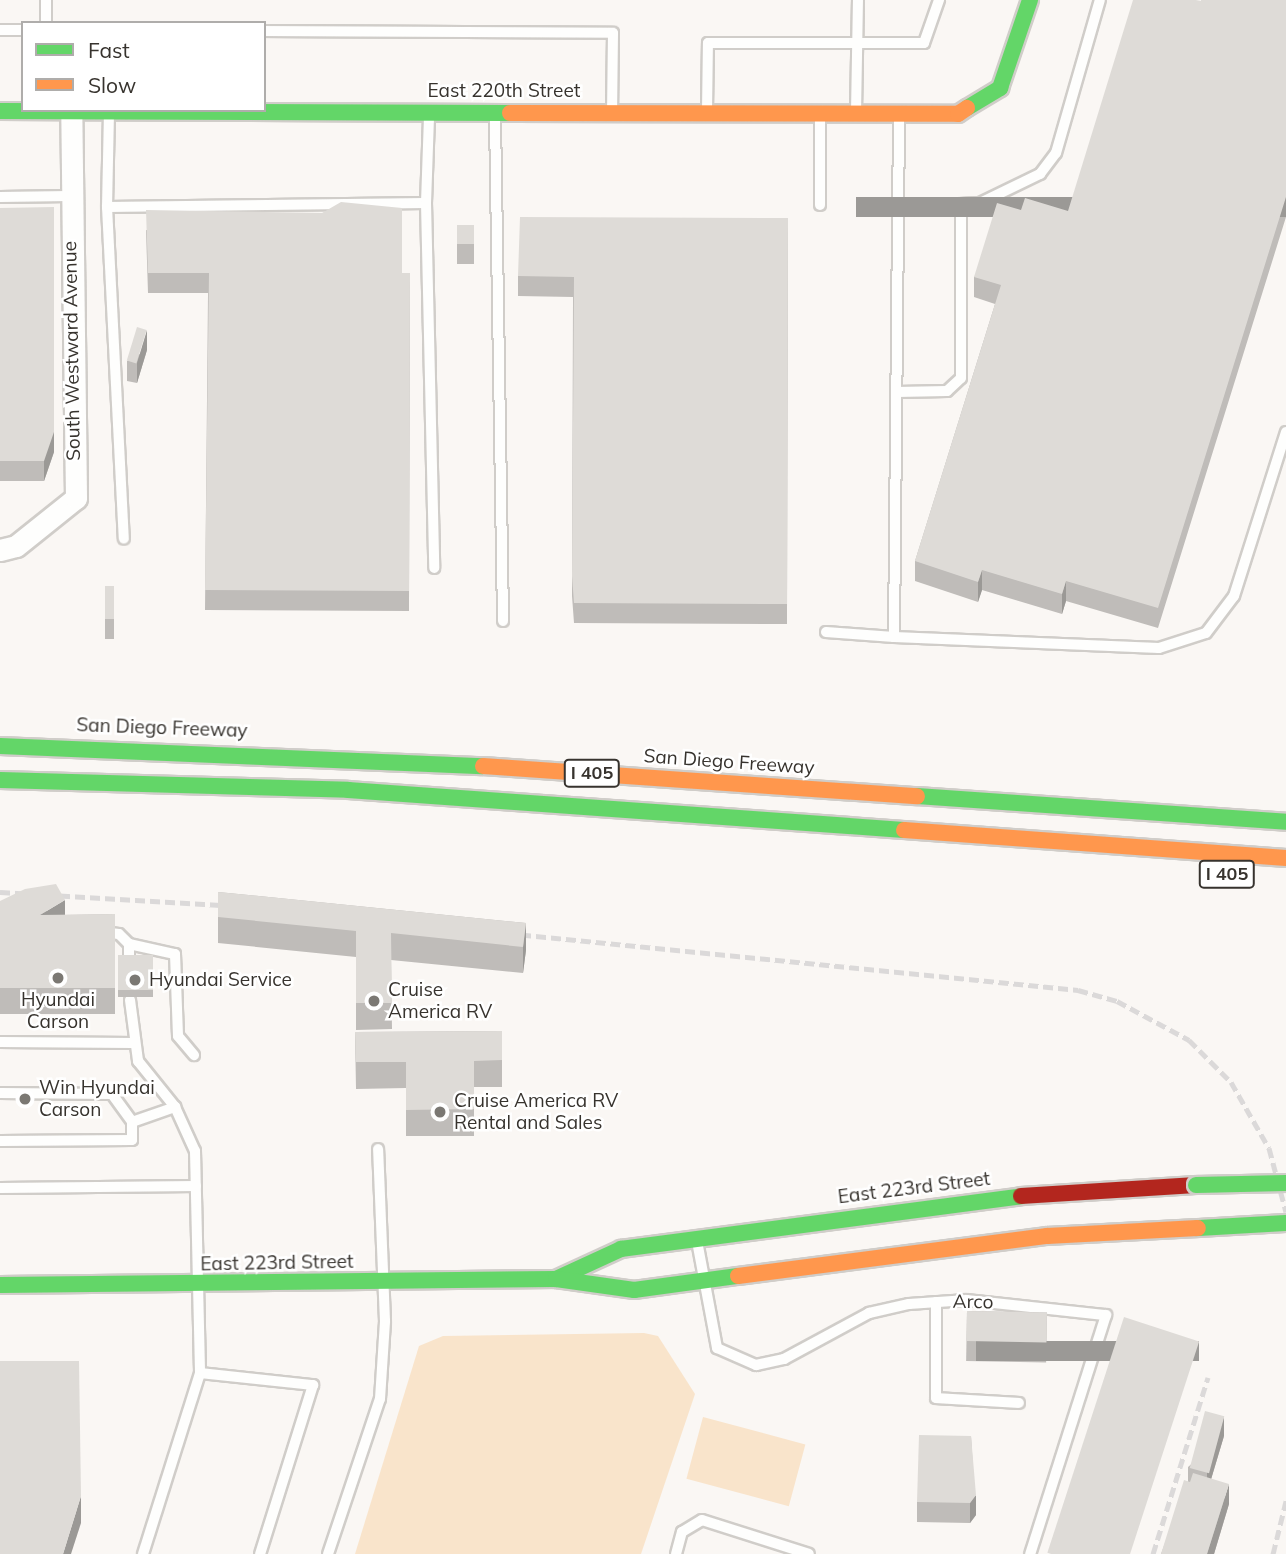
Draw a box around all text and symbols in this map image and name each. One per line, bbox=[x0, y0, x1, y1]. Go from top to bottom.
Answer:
legend bbox=[21, 21, 266, 112]
text: Fast bbox=[88, 37, 130, 63]
text: Slow bbox=[88, 72, 136, 98]
street label: East 220th Street bbox=[428, 80, 580, 102]
street label: South Westward Avenue bbox=[59, 241, 85, 461]
street label: San Diego Freeway bbox=[76, 714, 248, 742]
street label: San Diego Freeway bbox=[643, 745, 815, 779]
road number: I 405 bbox=[562, 758, 622, 788]
road number: I 405 bbox=[1197, 860, 1257, 888]
place label: Hyundai Service bbox=[149, 969, 292, 991]
marker: Hyundai Carson bbox=[50, 970, 66, 986]
marker: Hyundai Service bbox=[127, 972, 143, 988]
place label: Cruise America RV bbox=[388, 979, 492, 1023]
place label: Hyundai Carson bbox=[21, 989, 95, 1033]
marker: Cruise America RV bbox=[366, 993, 382, 1009]
place label: Win Hyundai Carson bbox=[39, 1077, 155, 1121]
place label: Cruise America RV Rental and Sales bbox=[454, 1090, 618, 1134]
marker: Win Hyundai Carson bbox=[17, 1091, 33, 1107]
marker: Cruise America RV Rental and Sales bbox=[432, 1104, 448, 1120]
street label: East 223rd Street bbox=[837, 1167, 991, 1209]
street label: East 223rd Street bbox=[200, 1250, 354, 1276]
street label: Arco bbox=[952, 1290, 994, 1314]

